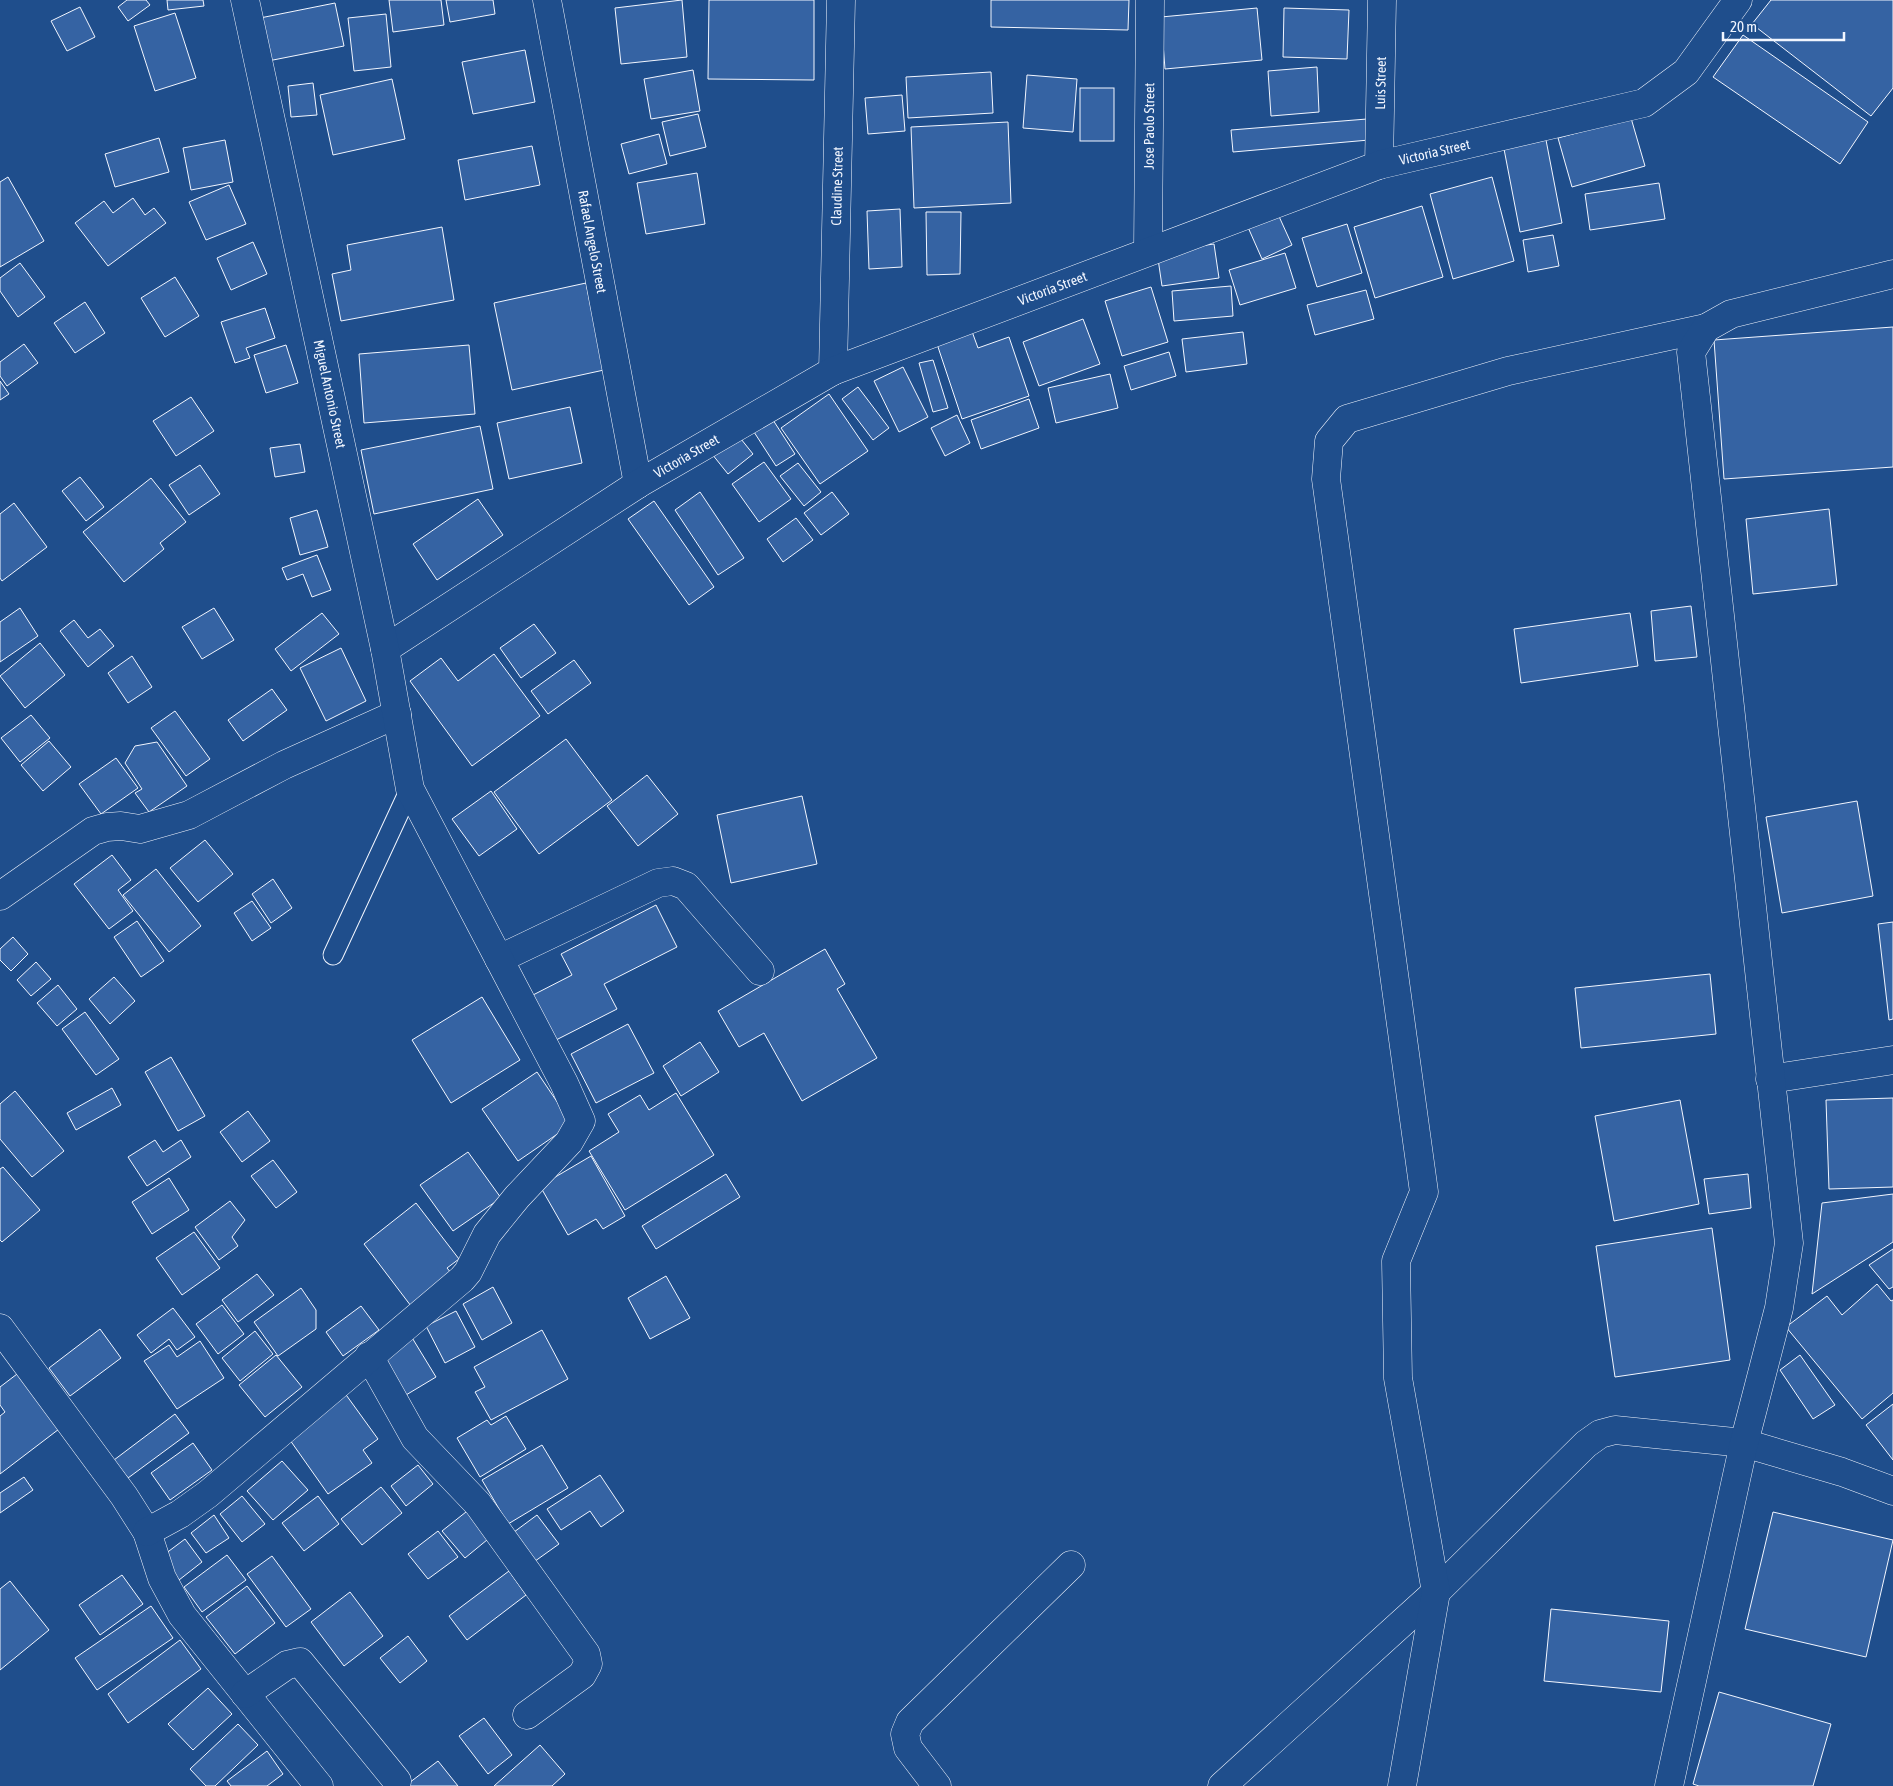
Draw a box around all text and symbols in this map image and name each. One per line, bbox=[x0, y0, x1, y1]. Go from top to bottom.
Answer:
scale bar bbox=[1723, 10, 1844, 42]
text: 20 m bbox=[1730, 18, 1757, 35]
street label: Luis Street bbox=[1372, 56, 1389, 110]
street label: Jose Paolo Street bbox=[1141, 82, 1157, 170]
street label: Victoria Street bbox=[1397, 136, 1472, 168]
street label: Claudine Street bbox=[828, 146, 846, 226]
street label: Rafael Angelo Street bbox=[575, 189, 610, 295]
street label: Victoria Street bbox=[1016, 268, 1089, 308]
street label: Miguel Antonio Street bbox=[311, 338, 349, 450]
street label: Victoria Street bbox=[651, 431, 722, 481]

